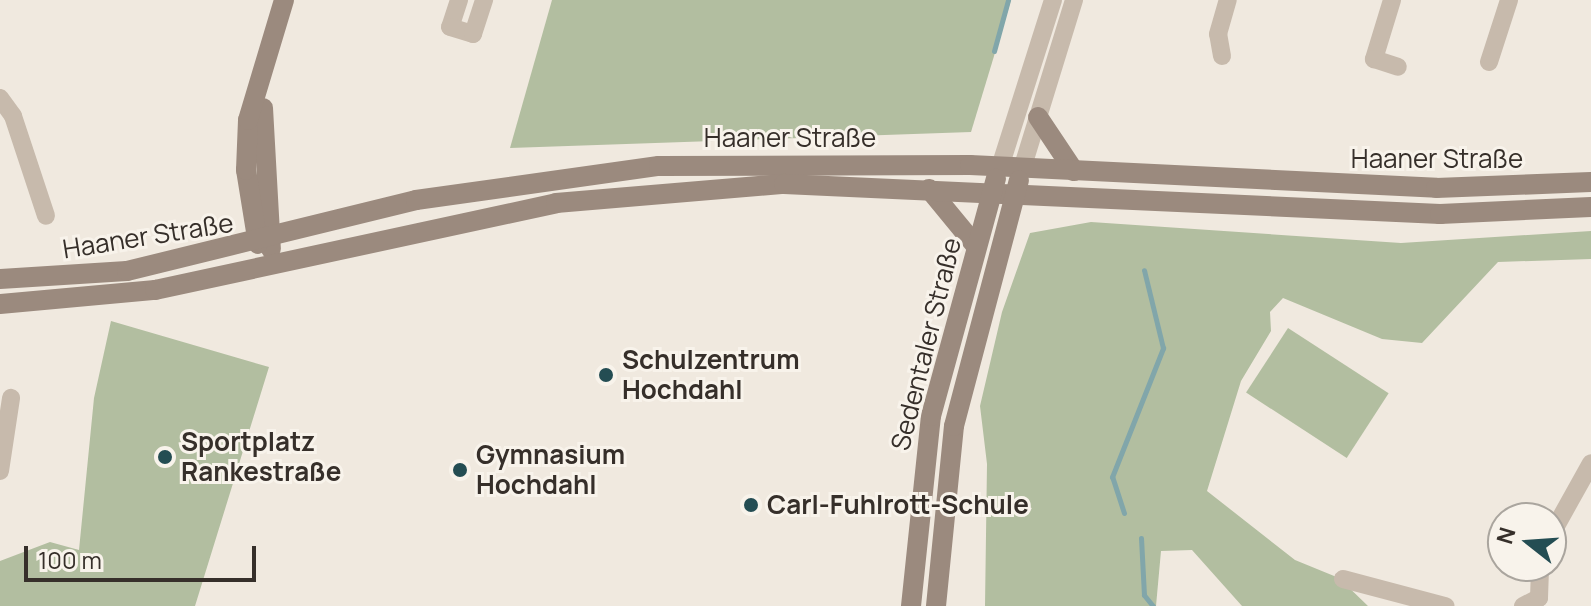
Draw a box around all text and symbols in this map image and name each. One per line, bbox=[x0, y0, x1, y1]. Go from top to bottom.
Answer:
street label: Haaner Straße bbox=[704, 122, 876, 154]
street label: Haaner Straße bbox=[1351, 143, 1523, 175]
street label: Haaner Straße bbox=[60, 207, 236, 265]
street label: Sedentaler Straße bbox=[884, 234, 968, 454]
place label: Schulzentrum Hochdahl bbox=[622, 344, 800, 406]
marker: Schulzentrum Hochdahl bbox=[597, 366, 615, 384]
place label: Sportplatz Rankestraße bbox=[181, 426, 341, 488]
place label: Gymnasium Hochdahl bbox=[476, 439, 625, 500]
marker: Sportplatz Rankestraße bbox=[156, 448, 174, 466]
marker: Gymnasium Hochdahl bbox=[451, 461, 469, 479]
place label: Carl-Fuhlrott-Schule bbox=[767, 489, 1029, 521]
marker: Carl-Fuhlrott-Schule bbox=[742, 496, 760, 514]
north arrow bbox=[1487, 502, 1567, 582]
text: N bbox=[1489, 524, 1523, 548]
scale bar bbox=[28, 530, 260, 580]
text: 100 m bbox=[38, 543, 102, 576]

